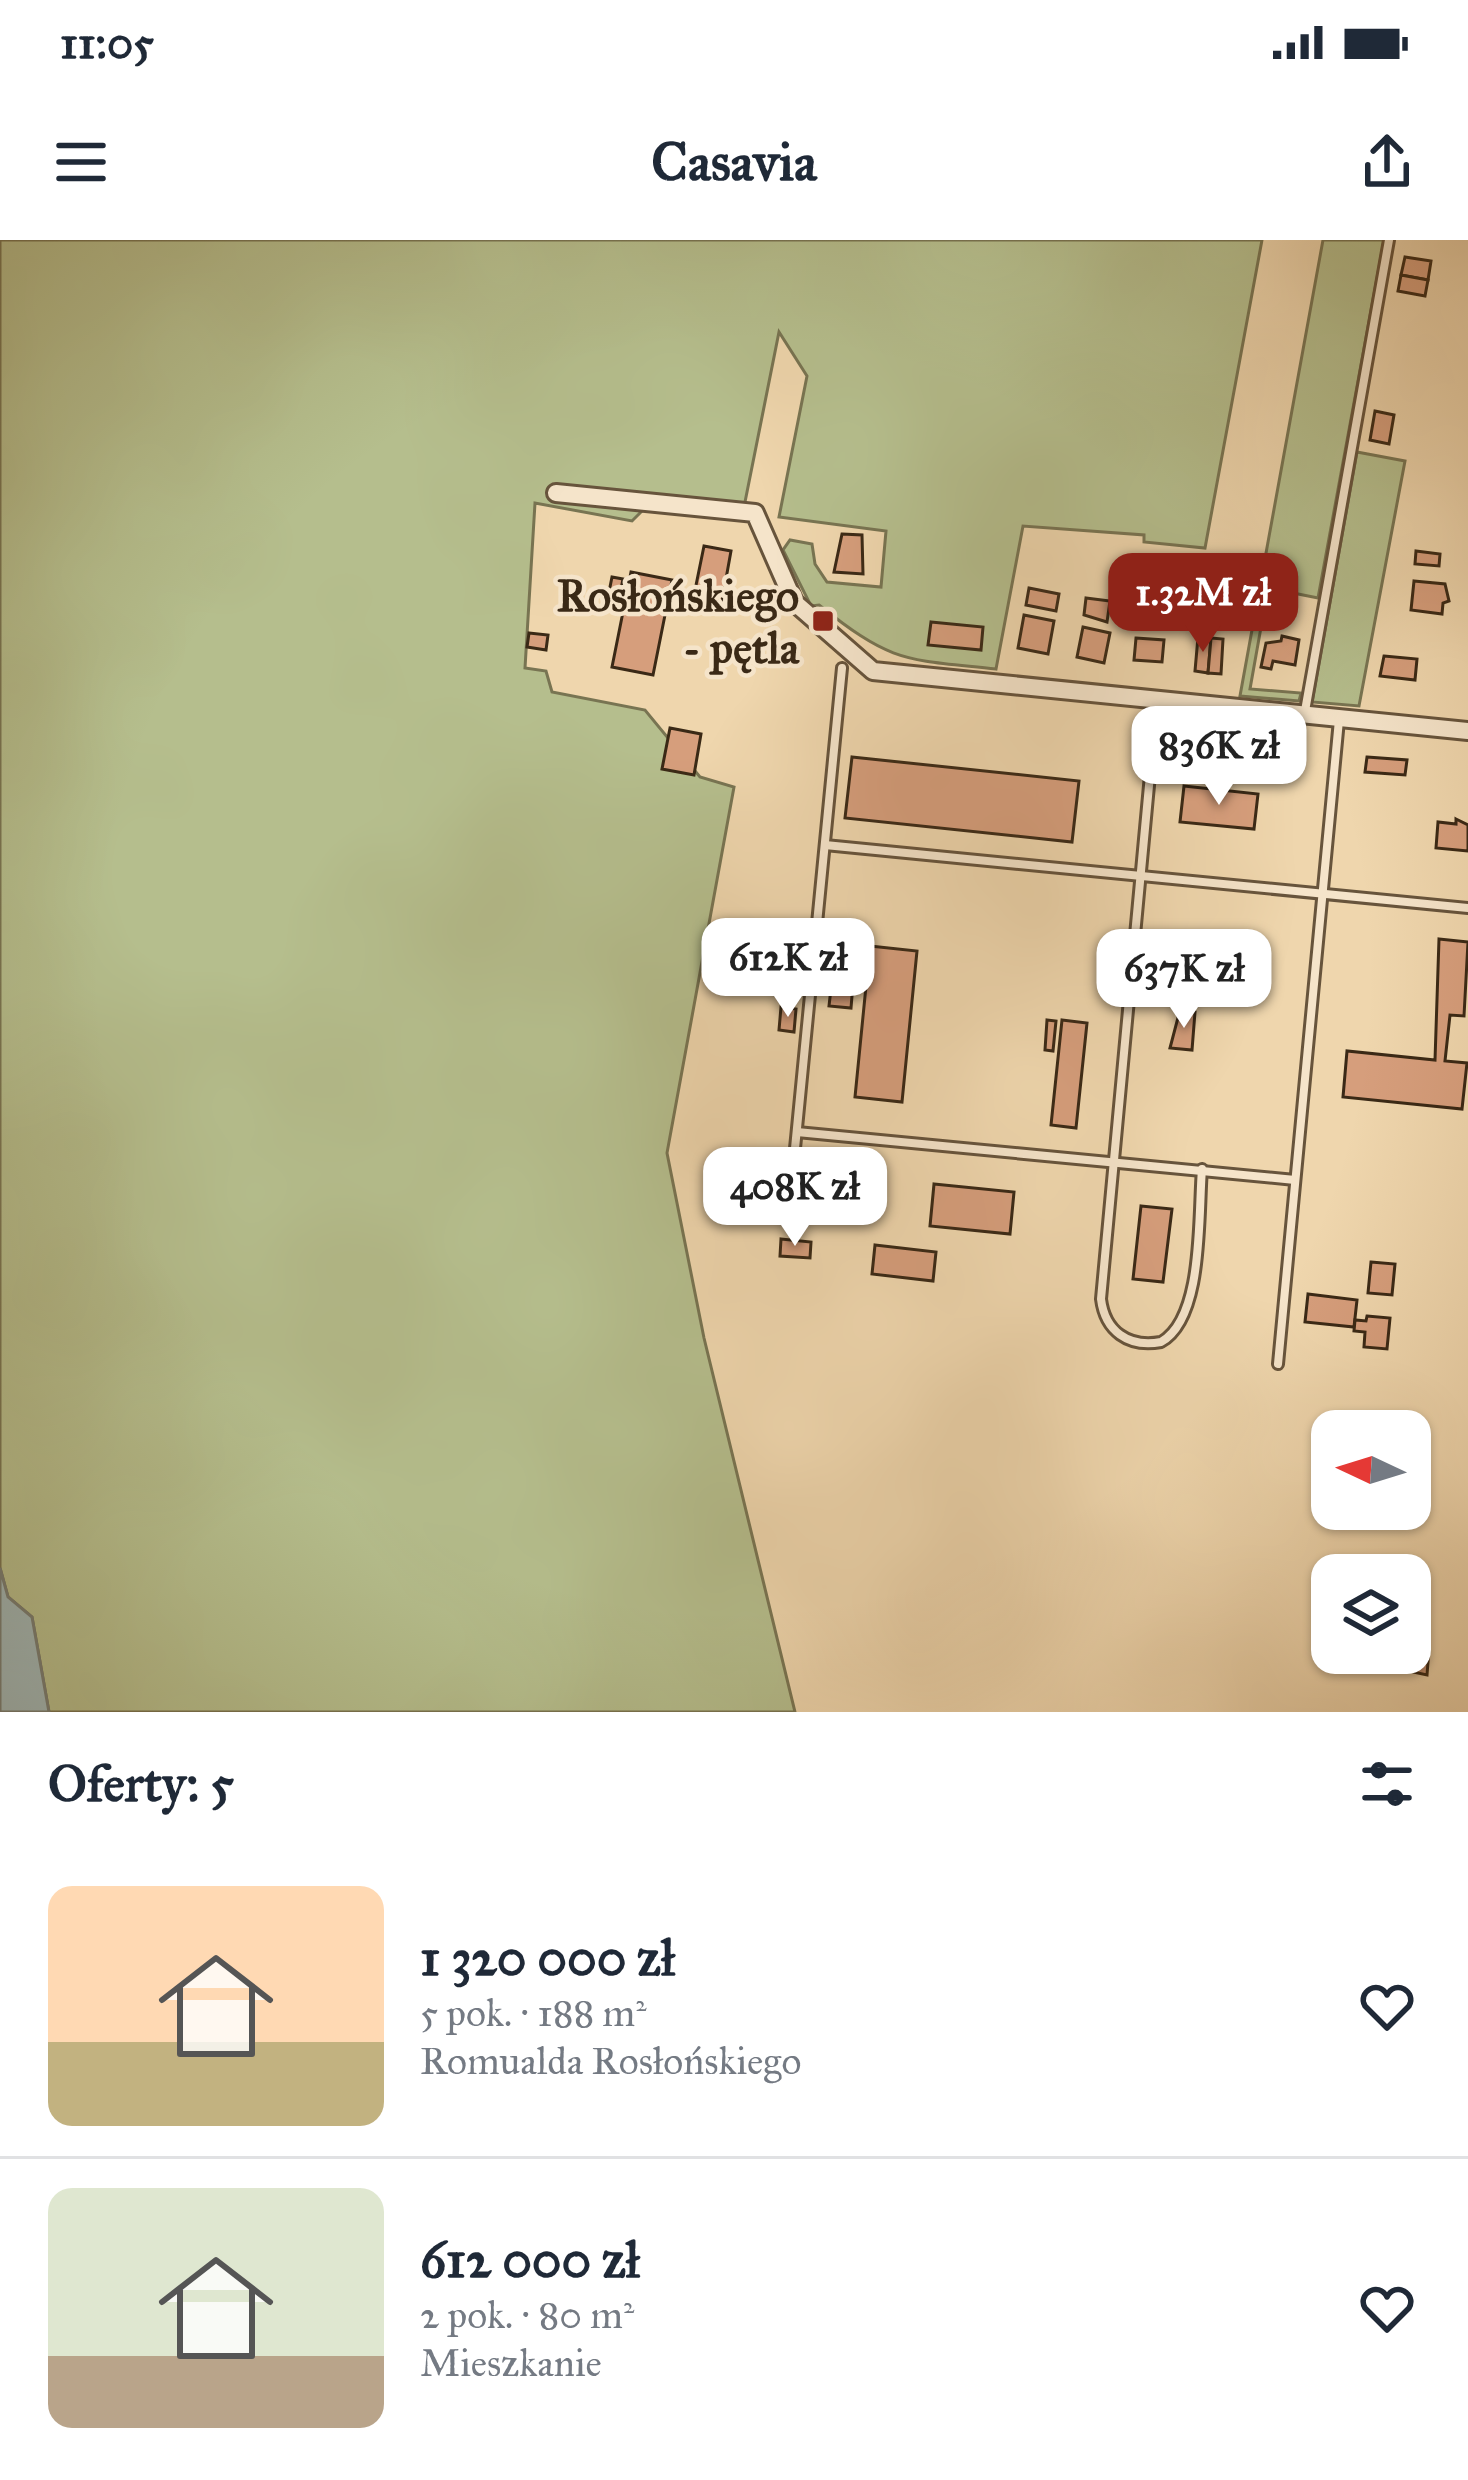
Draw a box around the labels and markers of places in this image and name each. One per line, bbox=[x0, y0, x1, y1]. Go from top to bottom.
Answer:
pin: 1.32M zł bbox=[1079, 553, 1327, 655]
place label: Rosłońskiego - pętla bbox=[557, 568, 800, 675]
marker: Rosłońskiego - pętla bbox=[810, 608, 836, 634]
pin: 836K zł bbox=[1108, 706, 1330, 808]
pin: 612K zł bbox=[677, 918, 899, 1020]
pin: 637K zł bbox=[1073, 929, 1295, 1031]
pin: 408K zł bbox=[684, 1147, 906, 1249]

